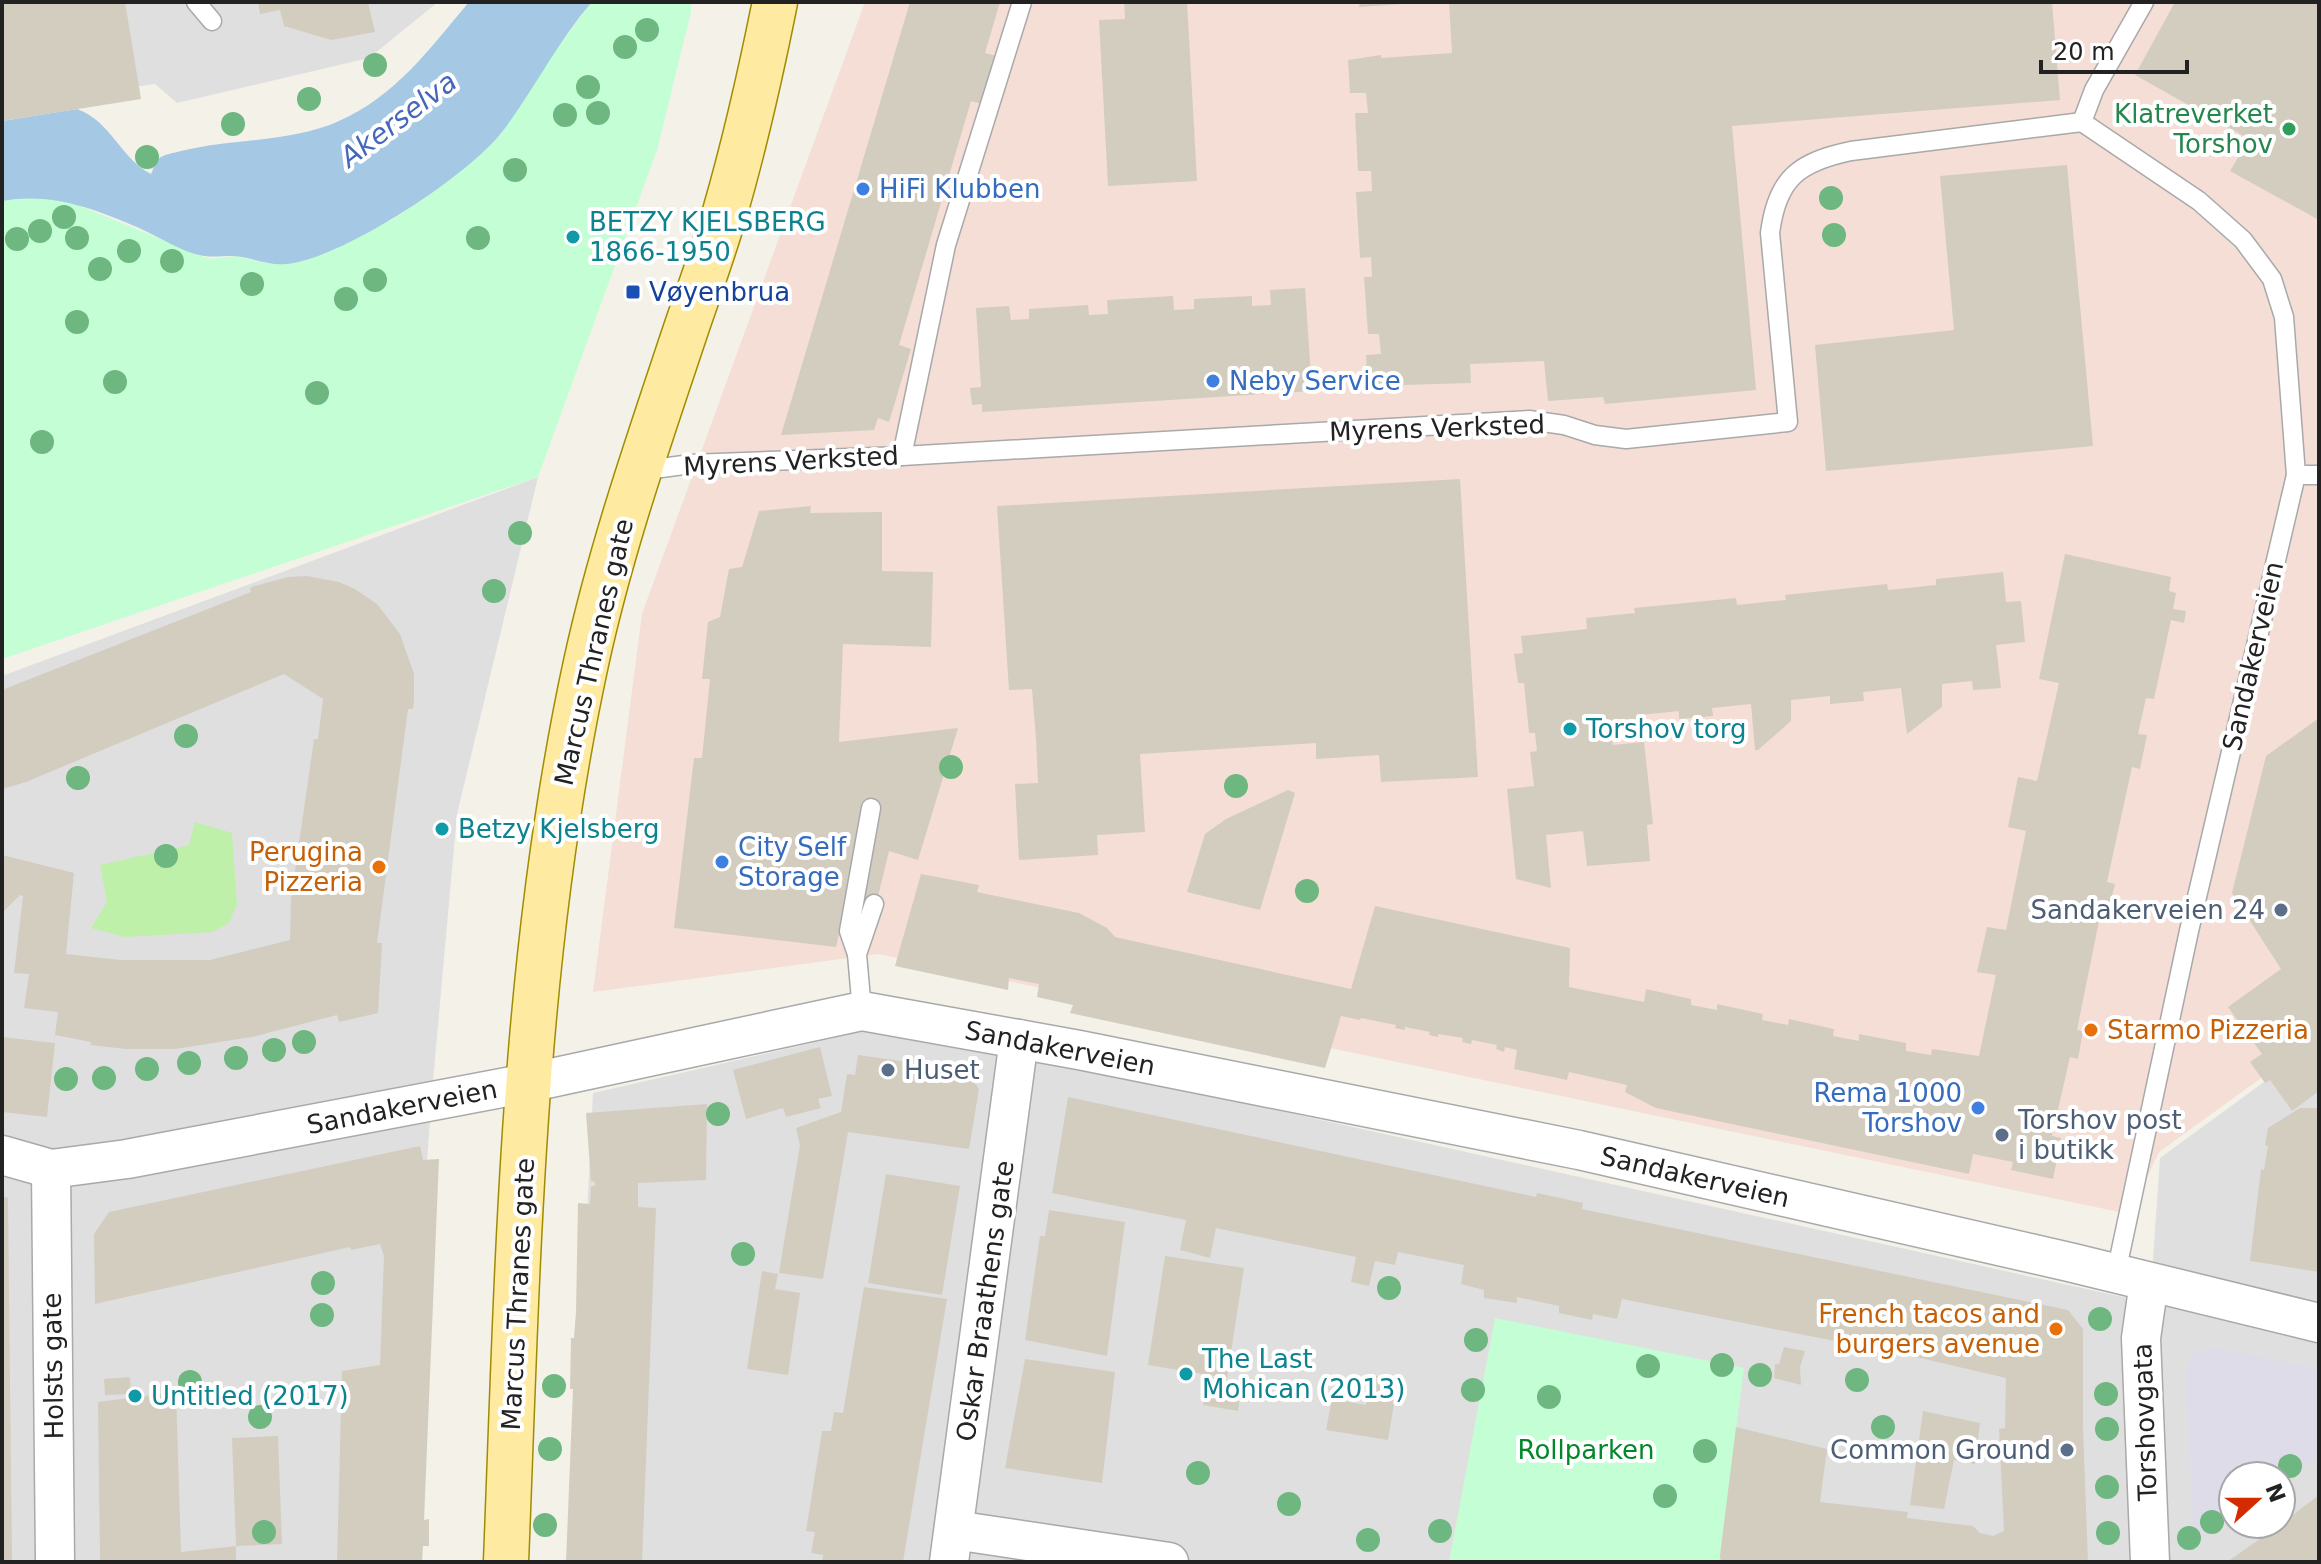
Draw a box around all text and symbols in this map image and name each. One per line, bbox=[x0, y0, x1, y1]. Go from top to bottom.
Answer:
scale bar bbox=[2041, 24, 2187, 74]
text: 20 m bbox=[2053, 38, 2115, 66]
water label: Akerselva bbox=[332, 65, 463, 175]
place label: Klatreverket Torshov bbox=[2114, 99, 2273, 159]
marker: Klatreverket Torshov bbox=[2280, 120, 2298, 138]
place label: HiFi Klubben bbox=[879, 174, 1041, 204]
marker: HiFi Klubben bbox=[854, 180, 872, 198]
place label: BETZY KJELSBERG 1866-1950 bbox=[589, 207, 826, 267]
marker: BETZY KJELSBERG 1866-1950 bbox=[564, 228, 582, 246]
place label: Vøyenbrua bbox=[649, 277, 790, 307]
marker: Vøyenbrua bbox=[624, 283, 642, 301]
place label: Neby Service bbox=[1229, 366, 1401, 396]
marker: Neby Service bbox=[1204, 372, 1222, 390]
street label: Myrens Verksted bbox=[1329, 409, 1545, 447]
street label: Myrens Verksted bbox=[682, 440, 900, 482]
street label: Marcus Thranes gate bbox=[549, 516, 639, 788]
street label: Sandakerveien bbox=[2217, 558, 2289, 754]
place label: Torshov torg bbox=[1585, 714, 1746, 744]
marker: Torshov torg bbox=[1561, 720, 1579, 738]
place label: Betzy Kjelsberg bbox=[458, 814, 660, 844]
marker: Betzy Kjelsberg bbox=[433, 820, 451, 838]
place label: City Self Storage bbox=[738, 832, 847, 892]
place label: Perugina Pizzeria bbox=[249, 837, 363, 897]
marker: City Self Storage bbox=[713, 853, 731, 871]
marker: Perugina Pizzeria bbox=[370, 858, 388, 876]
place label: Sandakerveien 24 bbox=[2030, 895, 2265, 925]
marker: Sandakerveien 24 bbox=[2272, 901, 2290, 919]
street label: Sandakerveien bbox=[962, 1015, 1158, 1081]
place label: Starmo Pizzeria bbox=[2107, 1015, 2309, 1045]
marker: Starmo Pizzeria bbox=[2082, 1021, 2100, 1039]
place label: Huset bbox=[904, 1055, 980, 1085]
marker: Huset bbox=[879, 1061, 897, 1079]
street label: Sandakerveien bbox=[304, 1074, 500, 1140]
place label: Rema 1000 Torshov bbox=[1813, 1078, 1962, 1138]
marker: Rema 1000 Torshov bbox=[1969, 1099, 1987, 1117]
place label: Torshov post i butikk bbox=[2017, 1105, 2182, 1165]
marker: Torshov post i butikk bbox=[1993, 1126, 2011, 1144]
street label: Sandakerveien bbox=[1597, 1141, 1793, 1213]
street label: Marcus Thranes gate bbox=[496, 1157, 540, 1431]
street label: Oskar Braathens gate bbox=[950, 1159, 1020, 1443]
street label: Holsts gate bbox=[37, 1292, 69, 1440]
place label: French tacos and burgers avenue bbox=[1818, 1299, 2040, 1359]
marker: French tacos and burgers avenue bbox=[2047, 1320, 2065, 1338]
street label: Torshovgata bbox=[2127, 1343, 2163, 1502]
place label: The Last Mohican (2013) bbox=[1201, 1344, 1405, 1404]
marker: The Last Mohican (2013) bbox=[1177, 1365, 1195, 1383]
place label: Untitled (2017) bbox=[151, 1381, 349, 1411]
marker: Untitled (2017) bbox=[126, 1387, 144, 1405]
park label: Rollparken bbox=[1518, 1435, 1654, 1465]
place label: Common Ground bbox=[1830, 1435, 2051, 1465]
marker: Common Ground bbox=[2058, 1441, 2076, 1459]
north arrow bbox=[2217, 1460, 2297, 1540]
text: N bbox=[2260, 1480, 2290, 1506]

